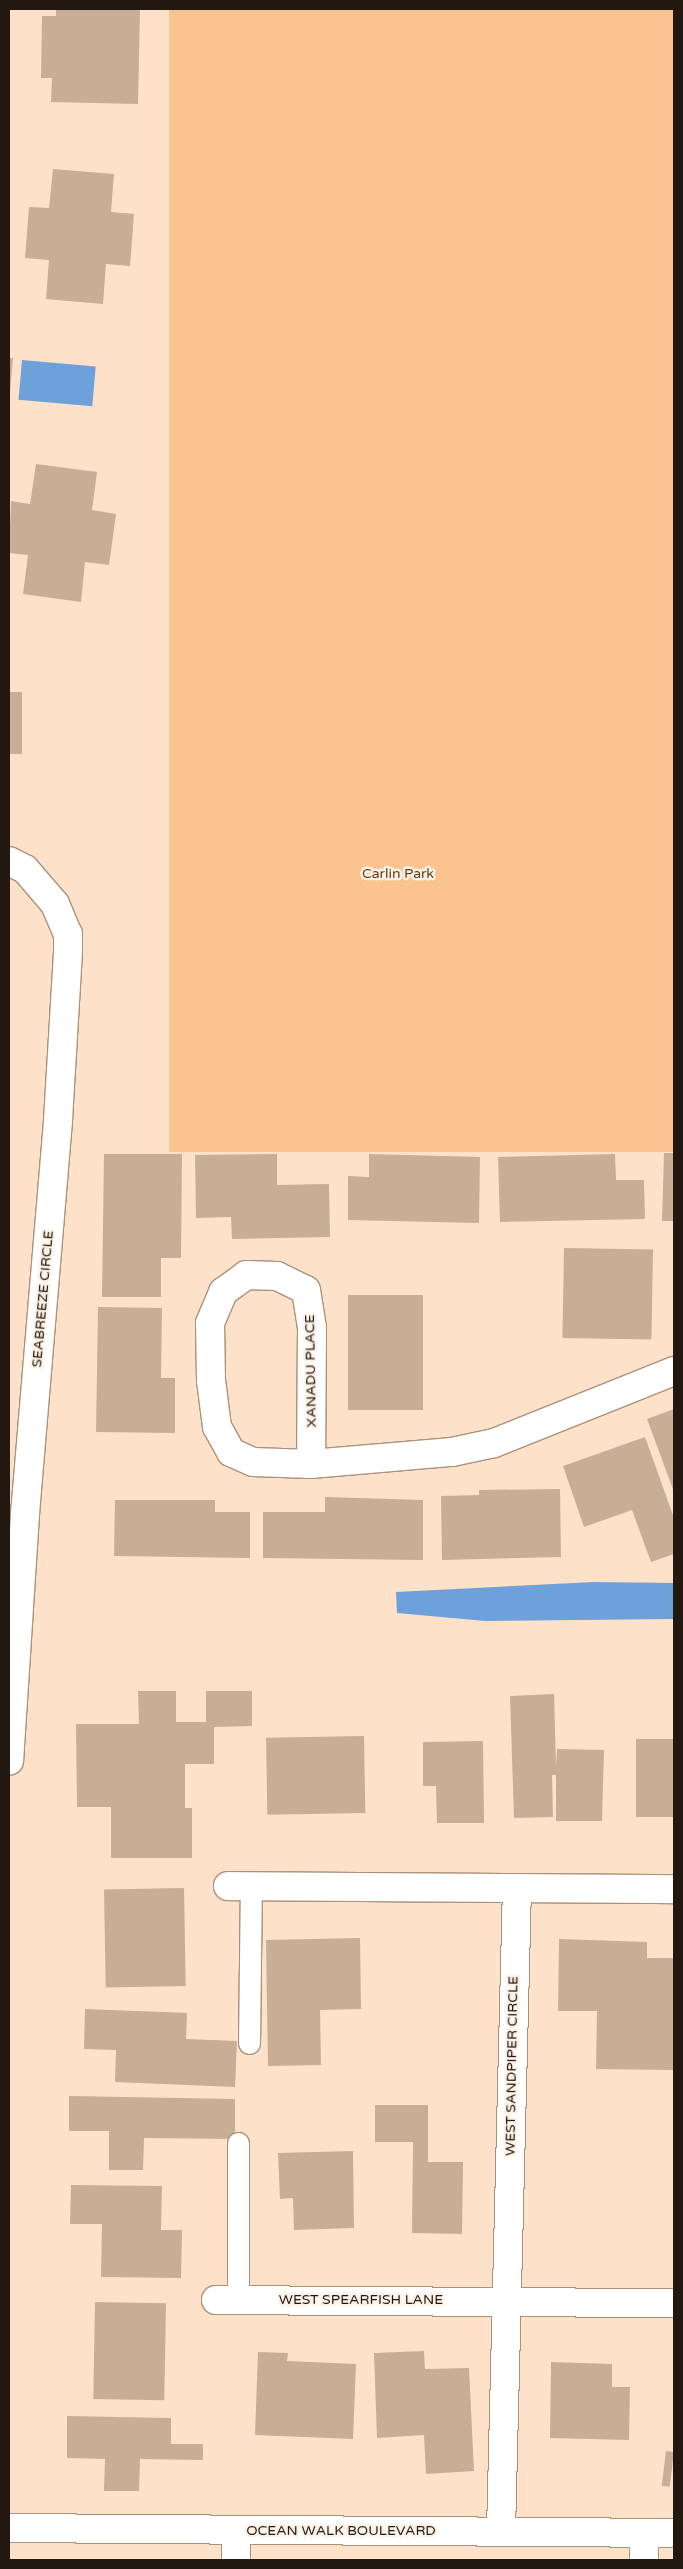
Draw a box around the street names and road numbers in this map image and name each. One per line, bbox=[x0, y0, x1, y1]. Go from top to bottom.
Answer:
street label: SEABREEZE CIRCLE bbox=[29, 1230, 57, 1368]
street label: XANADU PLACE bbox=[302, 1314, 320, 1428]
street label: WEST SANDPIPER CIRCLE bbox=[502, 1976, 522, 2156]
street label: WEST SPEARFISH LANE bbox=[279, 2292, 443, 2308]
street label: OCEAN WALK BOULEVARD bbox=[246, 2523, 436, 2539]

